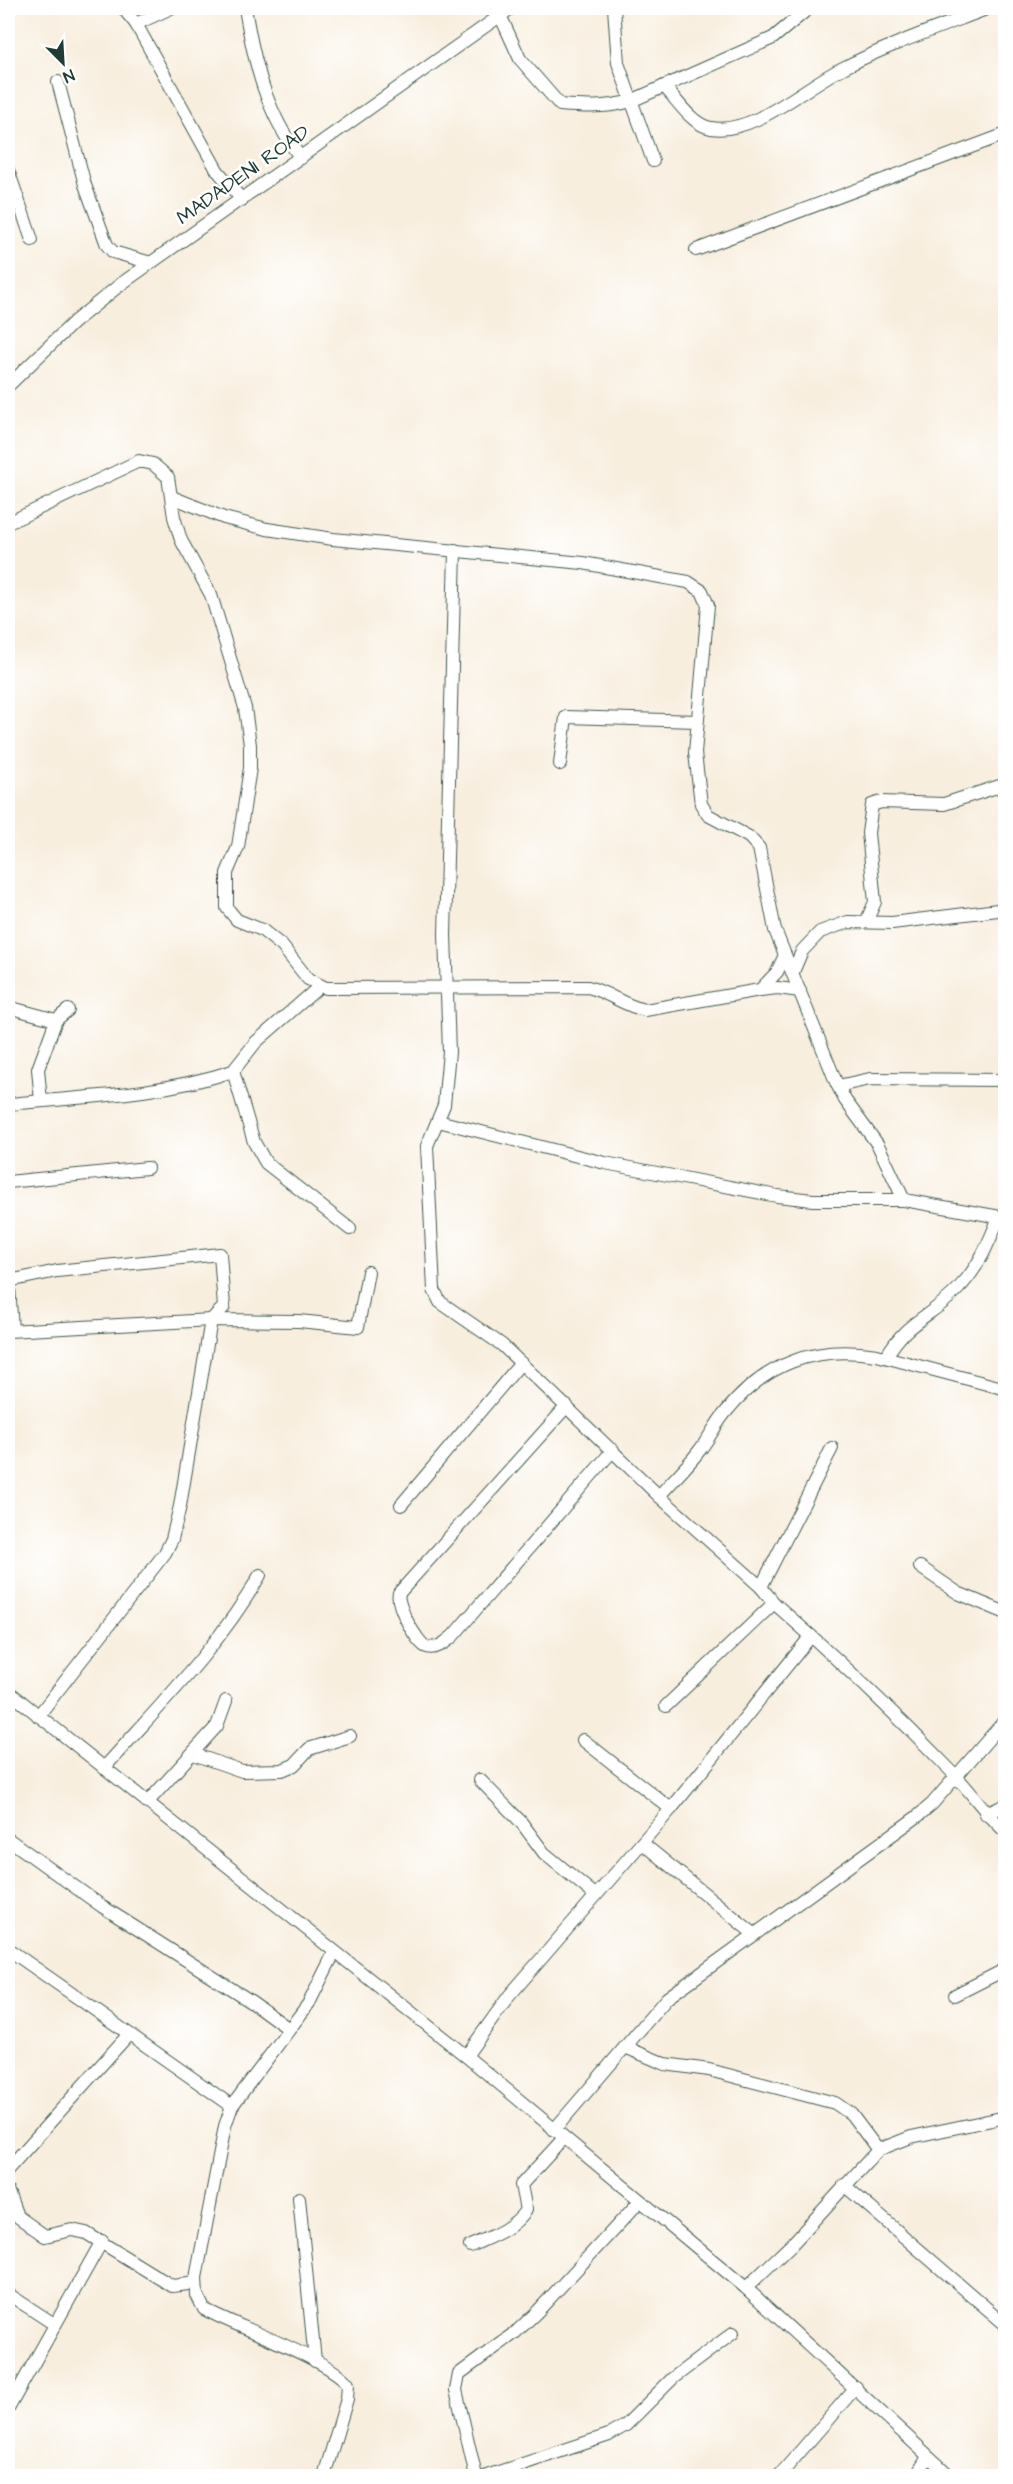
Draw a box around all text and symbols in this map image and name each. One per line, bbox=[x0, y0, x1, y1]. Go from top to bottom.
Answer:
north arrow bbox=[33, 33, 93, 93]
text: N bbox=[60, 64, 78, 88]
street label: MADADENI ROAD bbox=[171, 119, 315, 231]

